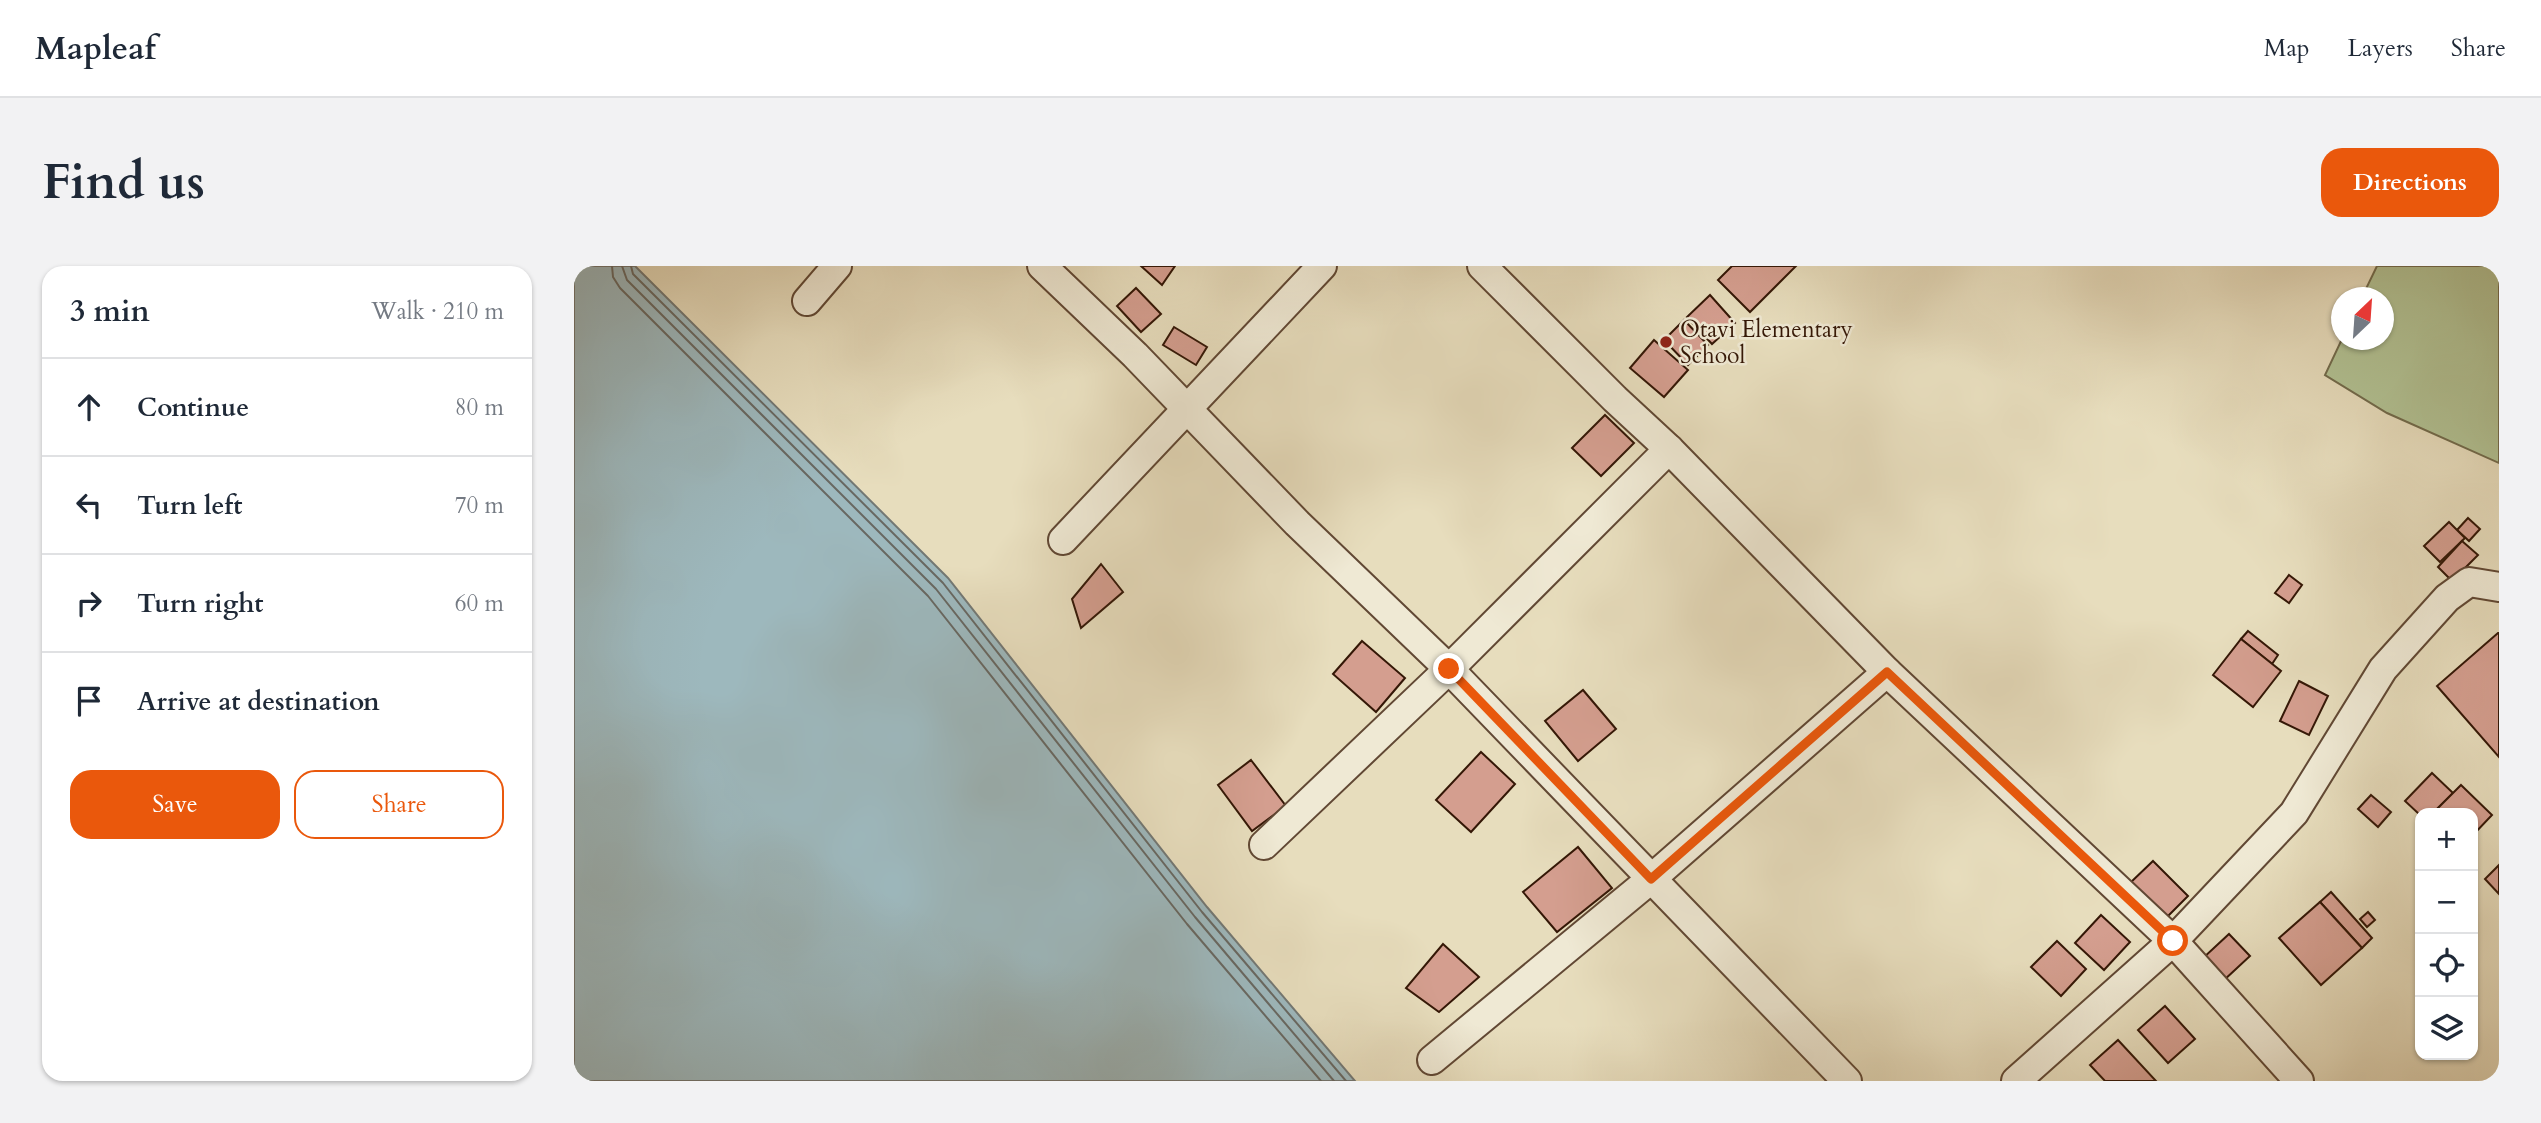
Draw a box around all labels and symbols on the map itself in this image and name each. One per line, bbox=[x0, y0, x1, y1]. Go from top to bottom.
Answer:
north arrow bbox=[2331, 287, 2394, 350]
place label: Otavi Elementary School bbox=[1680, 314, 1853, 371]
marker: Otavi Elementary School bbox=[1658, 334, 1674, 350]
route end bbox=[1433, 653, 1464, 684]
route start bbox=[2157, 925, 2188, 956]

